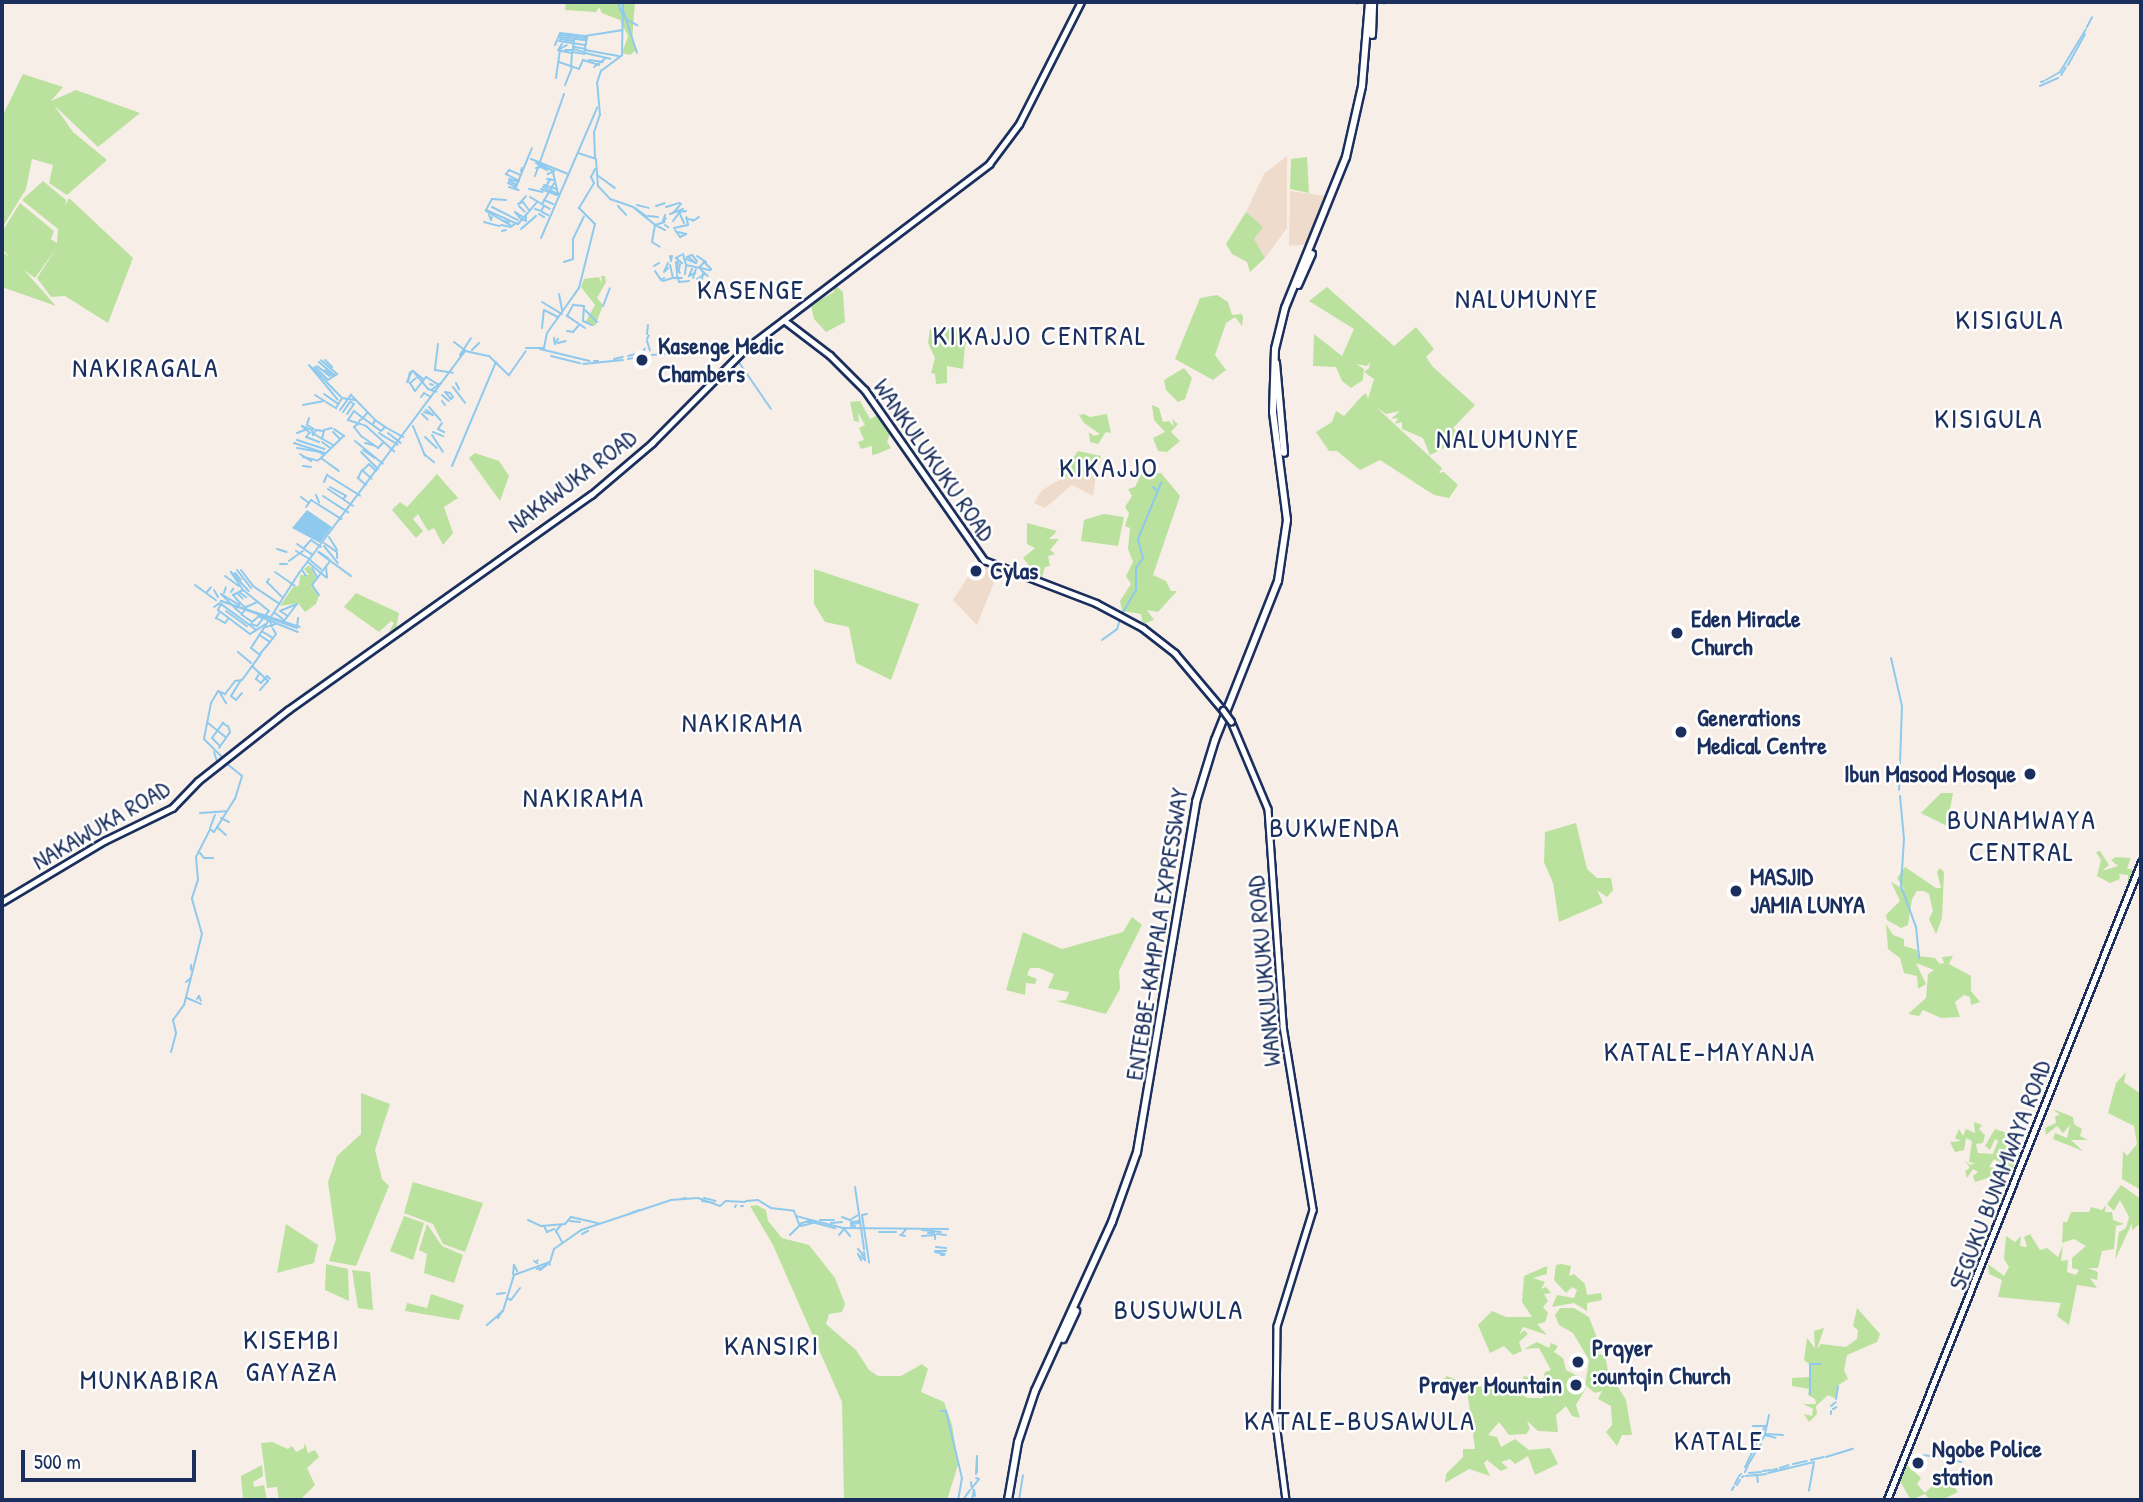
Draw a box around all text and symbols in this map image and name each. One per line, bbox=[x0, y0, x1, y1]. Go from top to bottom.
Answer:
district label: KASENGE bbox=[698, 272, 804, 306]
district label: NALUMUNYE bbox=[1456, 281, 1598, 315]
district label: KISIGULA bbox=[1956, 302, 2064, 336]
district label: KIKAJJO CENTRAL bbox=[934, 318, 1146, 352]
place label: Kasenge Medic Chambers bbox=[658, 332, 783, 388]
district label: NAKIRAGALA bbox=[74, 350, 218, 384]
marker: Kasenge Medic Chambers bbox=[632, 350, 652, 370]
street label: WANKULUKUKU ROAD bbox=[867, 373, 1001, 547]
district label: KISIGULA bbox=[1935, 401, 2043, 435]
district label: NALUMUNYE bbox=[1437, 421, 1579, 455]
street label: NAKAWUKA ROAD bbox=[502, 423, 642, 539]
district label: KIKAJJO bbox=[1060, 450, 1158, 484]
place label: Cylas bbox=[990, 557, 1038, 585]
marker: Cylas bbox=[968, 563, 984, 579]
place label: Eden Miracle Church bbox=[1691, 605, 1800, 661]
marker: Eden Miracle Church bbox=[1669, 625, 1685, 641]
place label: Generations Medical Centre bbox=[1697, 704, 1827, 760]
district label: NAKIRAMA bbox=[683, 705, 803, 739]
marker: Generations Medical Centre bbox=[1671, 722, 1691, 742]
place label: Ibun Masood Mosque bbox=[1844, 760, 2016, 788]
marker: Ibun Masood Mosque bbox=[2022, 766, 2038, 782]
street label: NAKAWUKA ROAD bbox=[27, 774, 175, 876]
district label: NAKIRAMA bbox=[524, 780, 644, 814]
street label: ENTEBBE–KAMPALA EXPRESSWAY bbox=[1120, 786, 1194, 1082]
district label: BUNAMWAYA CENTRAL bbox=[1948, 802, 2096, 868]
district label: BUKWENDA bbox=[1270, 810, 1400, 844]
place label: MASJID JAMIA LUNYA bbox=[1750, 863, 1865, 919]
street label: WANKULUKUKU ROAD bbox=[1241, 874, 1287, 1068]
marker: MASJID JAMIA LUNYA bbox=[1728, 883, 1744, 899]
district label: KATALE-MAYANJA bbox=[1606, 1034, 1814, 1068]
street label: SEGUKU BUNAMWAYA ROAD bbox=[1943, 1056, 2057, 1294]
district label: BUSUWULA bbox=[1115, 1292, 1243, 1326]
district label: KISEMBI GAYAZA bbox=[244, 1322, 340, 1388]
district label: KANSIRI bbox=[725, 1328, 819, 1362]
place label: Prqyer :ountqin Church bbox=[1592, 1334, 1730, 1390]
marker: Prqyer :ountqin Church bbox=[1570, 1354, 1586, 1370]
district label: MUNKABIRA bbox=[81, 1362, 219, 1396]
place label: Prayer Mountain bbox=[1419, 1371, 1562, 1399]
marker: Prayer Mountain bbox=[1568, 1377, 1584, 1393]
district label: KATALE-BUSAWULA bbox=[1246, 1403, 1474, 1437]
district label: KATALE bbox=[1675, 1423, 1763, 1457]
place label: Ngobe Police station bbox=[1932, 1435, 2042, 1491]
scale bar bbox=[24, 1436, 200, 1480]
text: 500 m bbox=[34, 1447, 81, 1476]
marker: Ngobe Police station bbox=[1910, 1455, 1926, 1471]

